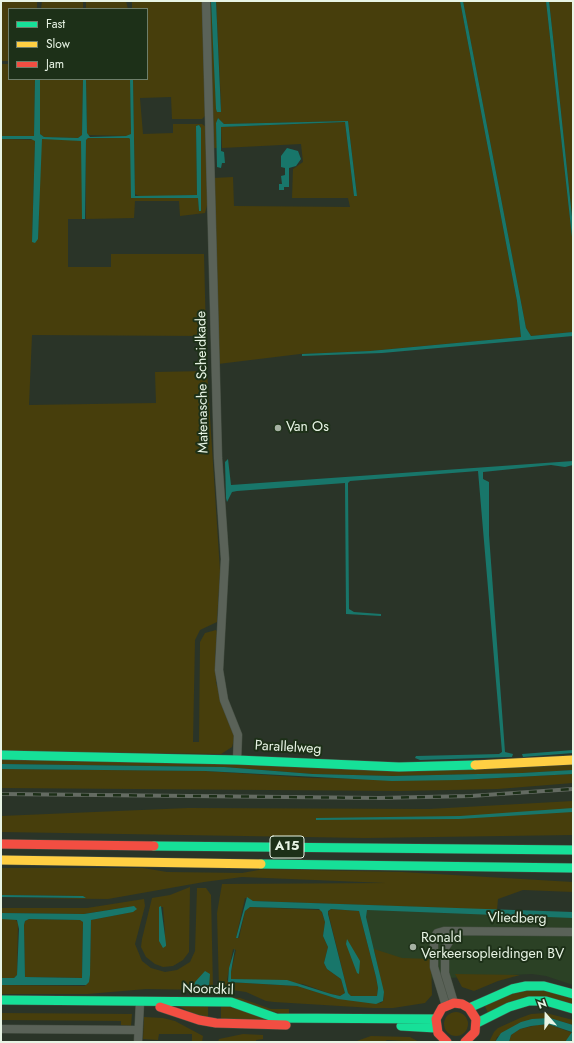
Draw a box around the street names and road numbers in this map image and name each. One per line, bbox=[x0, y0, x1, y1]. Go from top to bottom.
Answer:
street label: Matenasche Scheidkade bbox=[193, 311, 213, 453]
street label: Parallelweg bbox=[254, 738, 322, 758]
road number: A15 bbox=[270, 836, 304, 858]
street label: Vliedberg bbox=[487, 910, 547, 928]
street label: Noordkil bbox=[182, 981, 234, 999]

